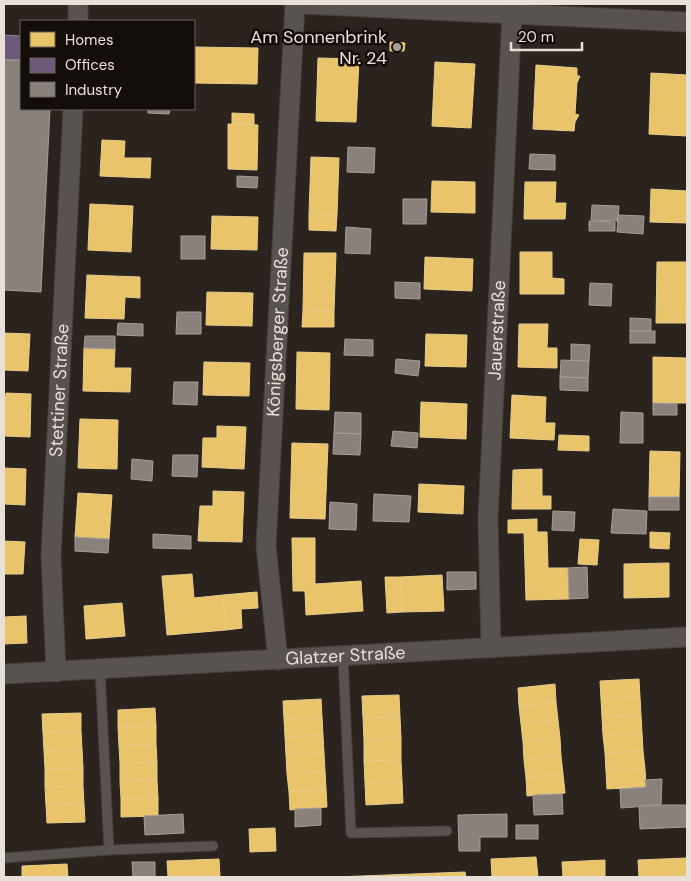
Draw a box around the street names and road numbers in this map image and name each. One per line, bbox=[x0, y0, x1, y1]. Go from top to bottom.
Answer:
street label: Königsberger Straße bbox=[261, 247, 294, 417]
street label: Jauerstraße bbox=[483, 280, 511, 381]
street label: Stettiner Straße bbox=[44, 323, 74, 458]
street label: Glatzer Straße bbox=[285, 640, 406, 671]

